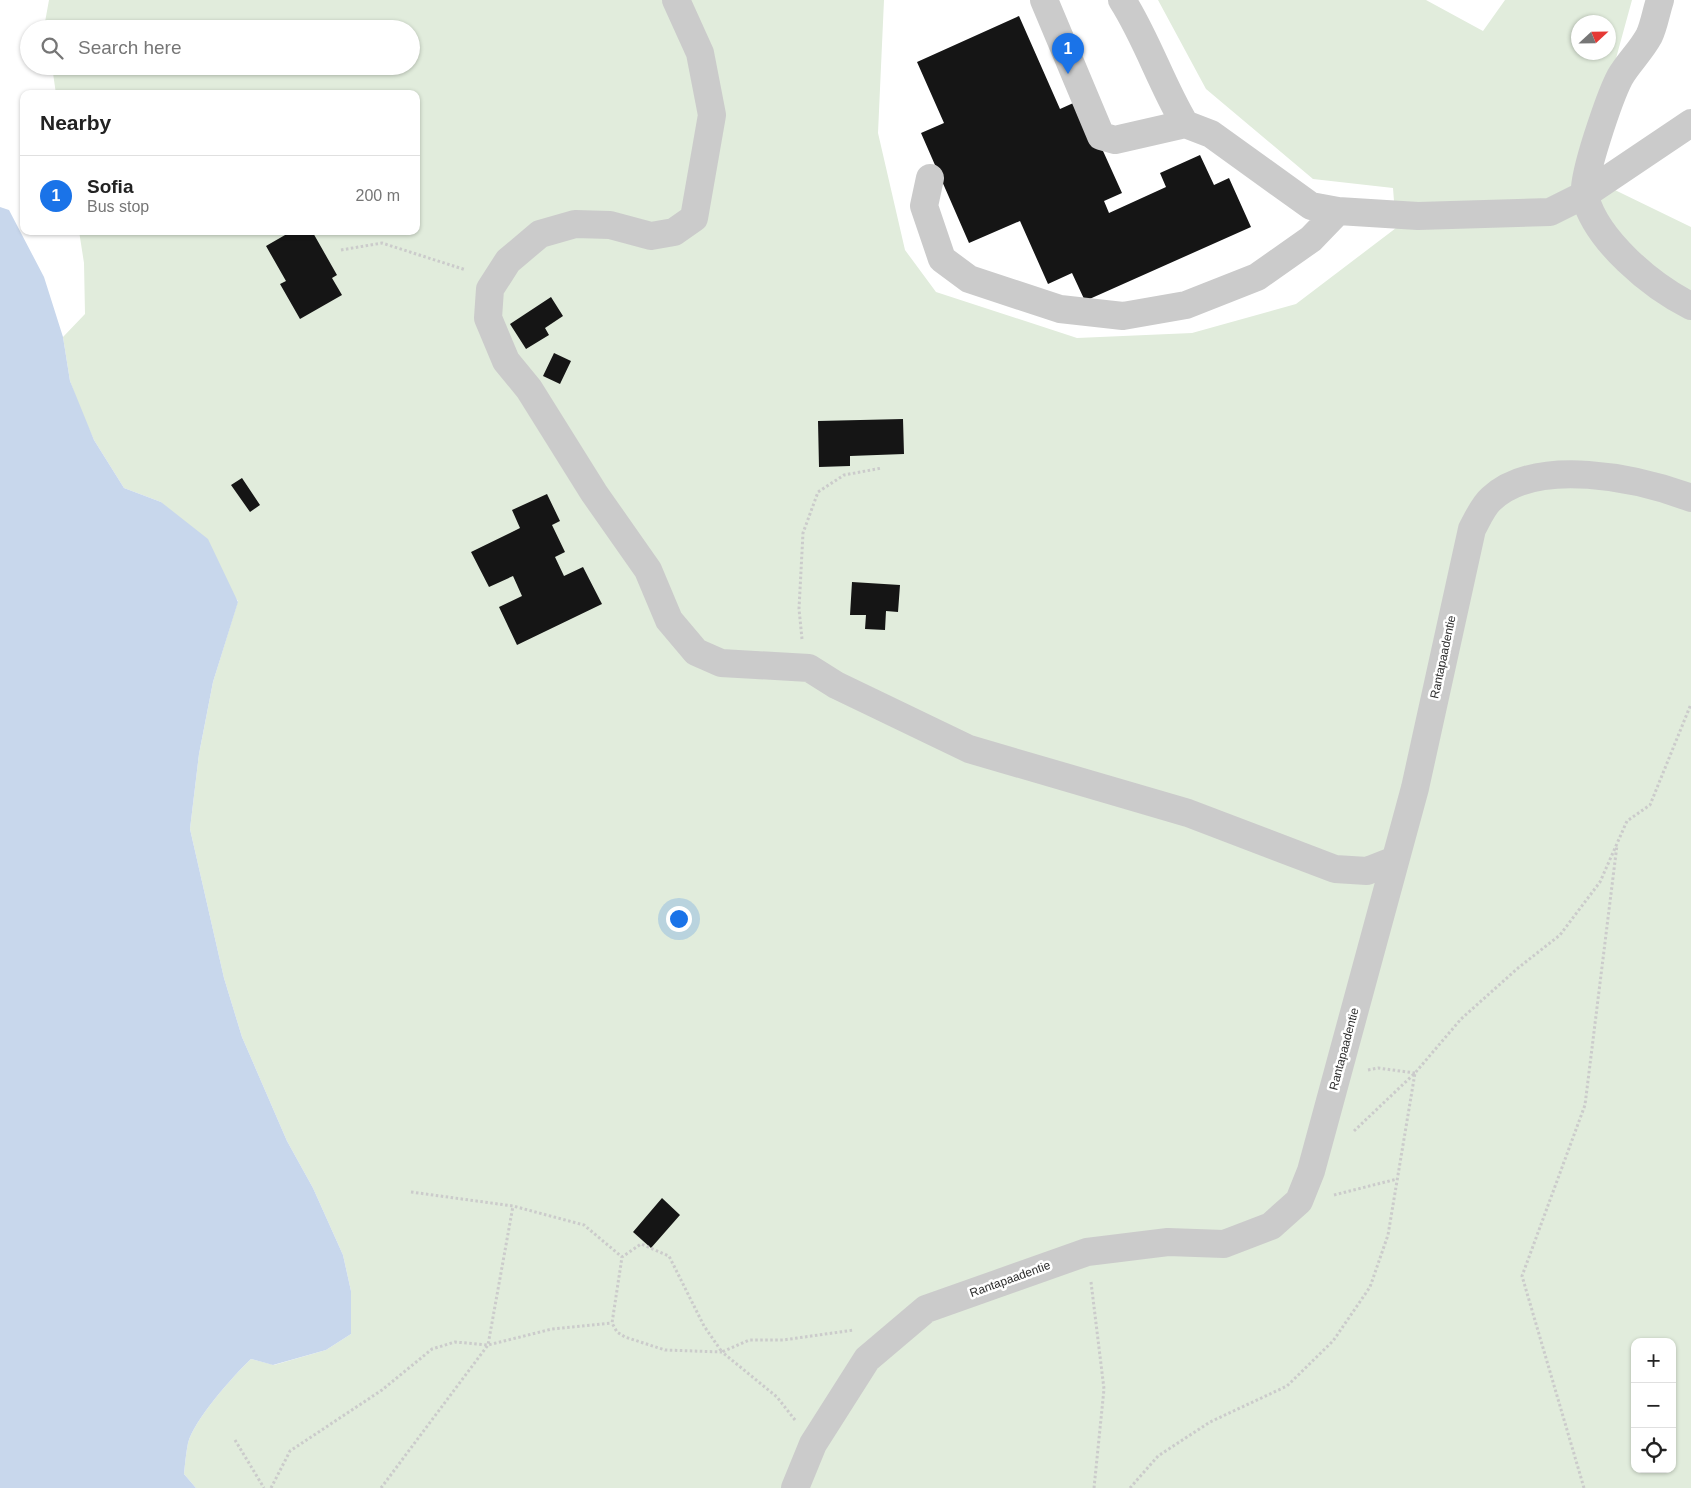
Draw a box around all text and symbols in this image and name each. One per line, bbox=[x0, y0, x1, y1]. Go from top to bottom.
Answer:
north arrow bbox=[1571, 15, 1616, 60]
search box bbox=[20, 20, 420, 75]
pin: 1 bbox=[1052, 33, 1084, 74]
icon: search bbox=[38, 34, 66, 62]
text: Search here bbox=[78, 37, 182, 58]
text: Nearby bbox=[40, 111, 111, 134]
text: Sofia bbox=[87, 176, 133, 197]
text: 1 bbox=[52, 187, 60, 204]
text: 200 m bbox=[356, 187, 400, 204]
text: Bus stop bbox=[87, 198, 149, 215]
street label: Rantapaadentie bbox=[1427, 614, 1459, 700]
your location bbox=[666, 906, 692, 932]
street label: Rantapaadentie bbox=[1326, 1006, 1362, 1092]
street label: Rantapaadentie bbox=[968, 1258, 1053, 1300]
map controls bbox=[1631, 1338, 1676, 1473]
button: + bbox=[1631, 1338, 1676, 1383]
button: − bbox=[1631, 1383, 1676, 1428]
button: locate bbox=[1631, 1428, 1676, 1473]

